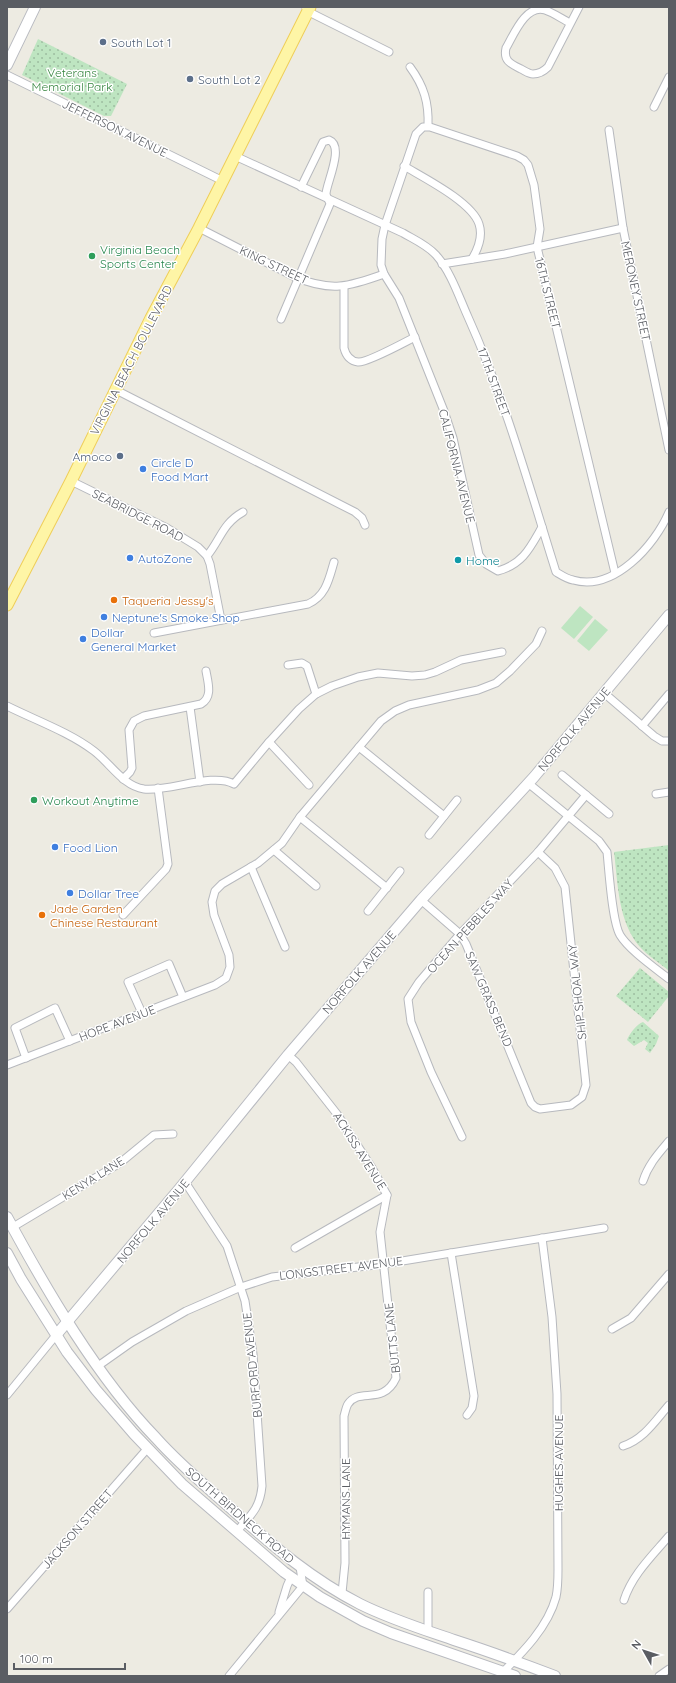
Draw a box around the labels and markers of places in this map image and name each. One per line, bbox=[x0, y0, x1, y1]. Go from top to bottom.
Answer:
place label: South Lot 1 bbox=[111, 35, 171, 50]
marker: South Lot 1 bbox=[98, 37, 108, 47]
place label: South Lot 2 bbox=[198, 72, 261, 87]
marker: South Lot 2 bbox=[185, 74, 195, 84]
place label: Virginia Beach Sports Center bbox=[100, 242, 180, 271]
marker: Virginia Beach Sports Center bbox=[87, 251, 97, 261]
place label: Amoco bbox=[73, 449, 112, 464]
marker: Amoco bbox=[115, 451, 125, 461]
place label: Circle D Food Mart bbox=[151, 455, 209, 484]
marker: Circle D Food Mart bbox=[138, 464, 148, 474]
place label: AutoZone bbox=[138, 551, 192, 566]
marker: AutoZone bbox=[125, 553, 135, 563]
place label: Home bbox=[466, 553, 500, 568]
marker: Home bbox=[453, 555, 463, 565]
place label: Taqueria Jessy's bbox=[122, 593, 214, 608]
marker: Taqueria Jessy's bbox=[109, 595, 119, 605]
place label: Neptune's Smoke Shop bbox=[112, 610, 240, 625]
marker: Neptune's Smoke Shop bbox=[99, 612, 109, 622]
place label: Dollar General Market bbox=[91, 625, 176, 654]
marker: Dollar General Market bbox=[78, 634, 88, 644]
place label: Workout Anytime bbox=[42, 793, 139, 808]
marker: Workout Anytime bbox=[29, 795, 39, 805]
place label: Food Lion bbox=[63, 840, 118, 855]
marker: Food Lion bbox=[50, 842, 60, 852]
place label: Dollar Tree bbox=[78, 886, 139, 901]
marker: Dollar Tree bbox=[65, 888, 75, 898]
place label: Jade Garden Chinese Restaurant bbox=[50, 901, 158, 930]
marker: Jade Garden Chinese Restaurant bbox=[37, 910, 47, 920]

